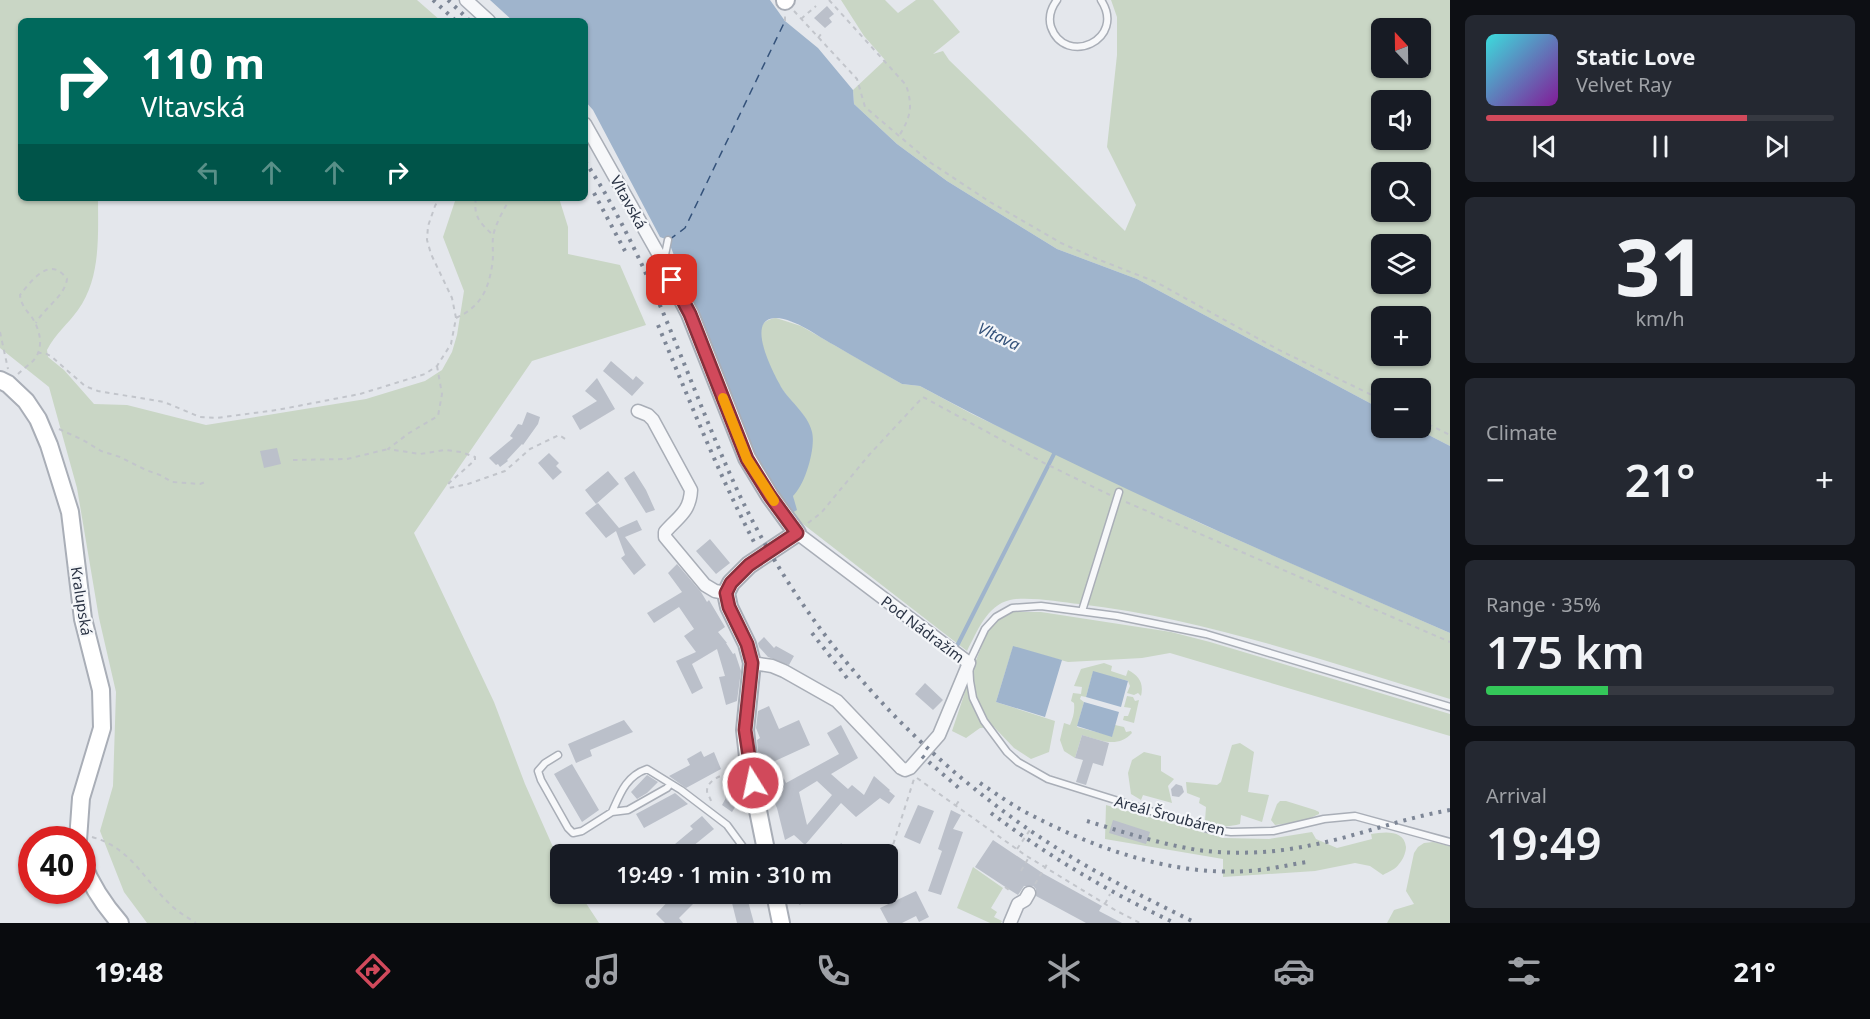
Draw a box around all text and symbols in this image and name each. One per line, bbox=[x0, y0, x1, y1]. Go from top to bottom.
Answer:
north arrow bbox=[1371, 18, 1431, 78]
map controls bbox=[1371, 18, 1431, 438]
text: 110 m bbox=[141, 34, 265, 91]
text: Static Love bbox=[1576, 41, 1695, 71]
icon: right bbox=[42, 42, 120, 120]
text: Velvet Ray bbox=[1576, 71, 1672, 98]
text: Vltavská bbox=[141, 88, 245, 125]
button: sound bbox=[1371, 90, 1431, 150]
icon: previous bbox=[1528, 130, 1561, 163]
icon: pause bbox=[1644, 130, 1677, 163]
icon: next bbox=[1760, 130, 1793, 163]
icon: left bbox=[192, 156, 225, 189]
icon: ahead bbox=[255, 156, 288, 189]
icon: ahead bbox=[318, 156, 351, 189]
icon: right bbox=[381, 156, 414, 189]
button: search bbox=[1371, 162, 1431, 222]
street label: Vltavská bbox=[606, 172, 652, 232]
text: 31 bbox=[1615, 213, 1705, 319]
button: layers bbox=[1371, 234, 1431, 294]
pin bbox=[646, 254, 697, 305]
icon: arrive bbox=[655, 263, 688, 296]
text: km/h bbox=[1635, 305, 1685, 332]
button: + bbox=[1371, 306, 1431, 366]
water label: Vltava bbox=[974, 317, 1024, 355]
button: − bbox=[1371, 378, 1431, 438]
text: Climate bbox=[1486, 419, 1557, 446]
text: 21° bbox=[1625, 449, 1695, 510]
text: − bbox=[1486, 457, 1505, 502]
text: + bbox=[1815, 457, 1834, 502]
street label: Kralupská bbox=[67, 565, 97, 637]
street label: Pod Nádražím bbox=[877, 591, 969, 667]
text: Range · 35% bbox=[1486, 591, 1601, 618]
text: 175 km bbox=[1486, 621, 1645, 682]
position arrow bbox=[721, 751, 785, 815]
text: Arrival bbox=[1486, 782, 1547, 809]
street label: Areál Šroubáren bbox=[1112, 791, 1228, 839]
text: 19:49 bbox=[1486, 812, 1601, 873]
speed limit sign: 40 bbox=[18, 826, 96, 904]
text: 19:49 · 1 min · 310 m bbox=[616, 859, 832, 889]
icon: directions bbox=[352, 950, 394, 992]
icon: music bbox=[582, 950, 624, 992]
icon: phone bbox=[812, 950, 854, 992]
icon: climate bbox=[1043, 950, 1085, 992]
icon: car bbox=[1273, 950, 1315, 992]
icon: filters bbox=[1503, 950, 1545, 992]
text: 19:48 bbox=[94, 953, 164, 990]
text: 21° bbox=[1733, 953, 1776, 990]

